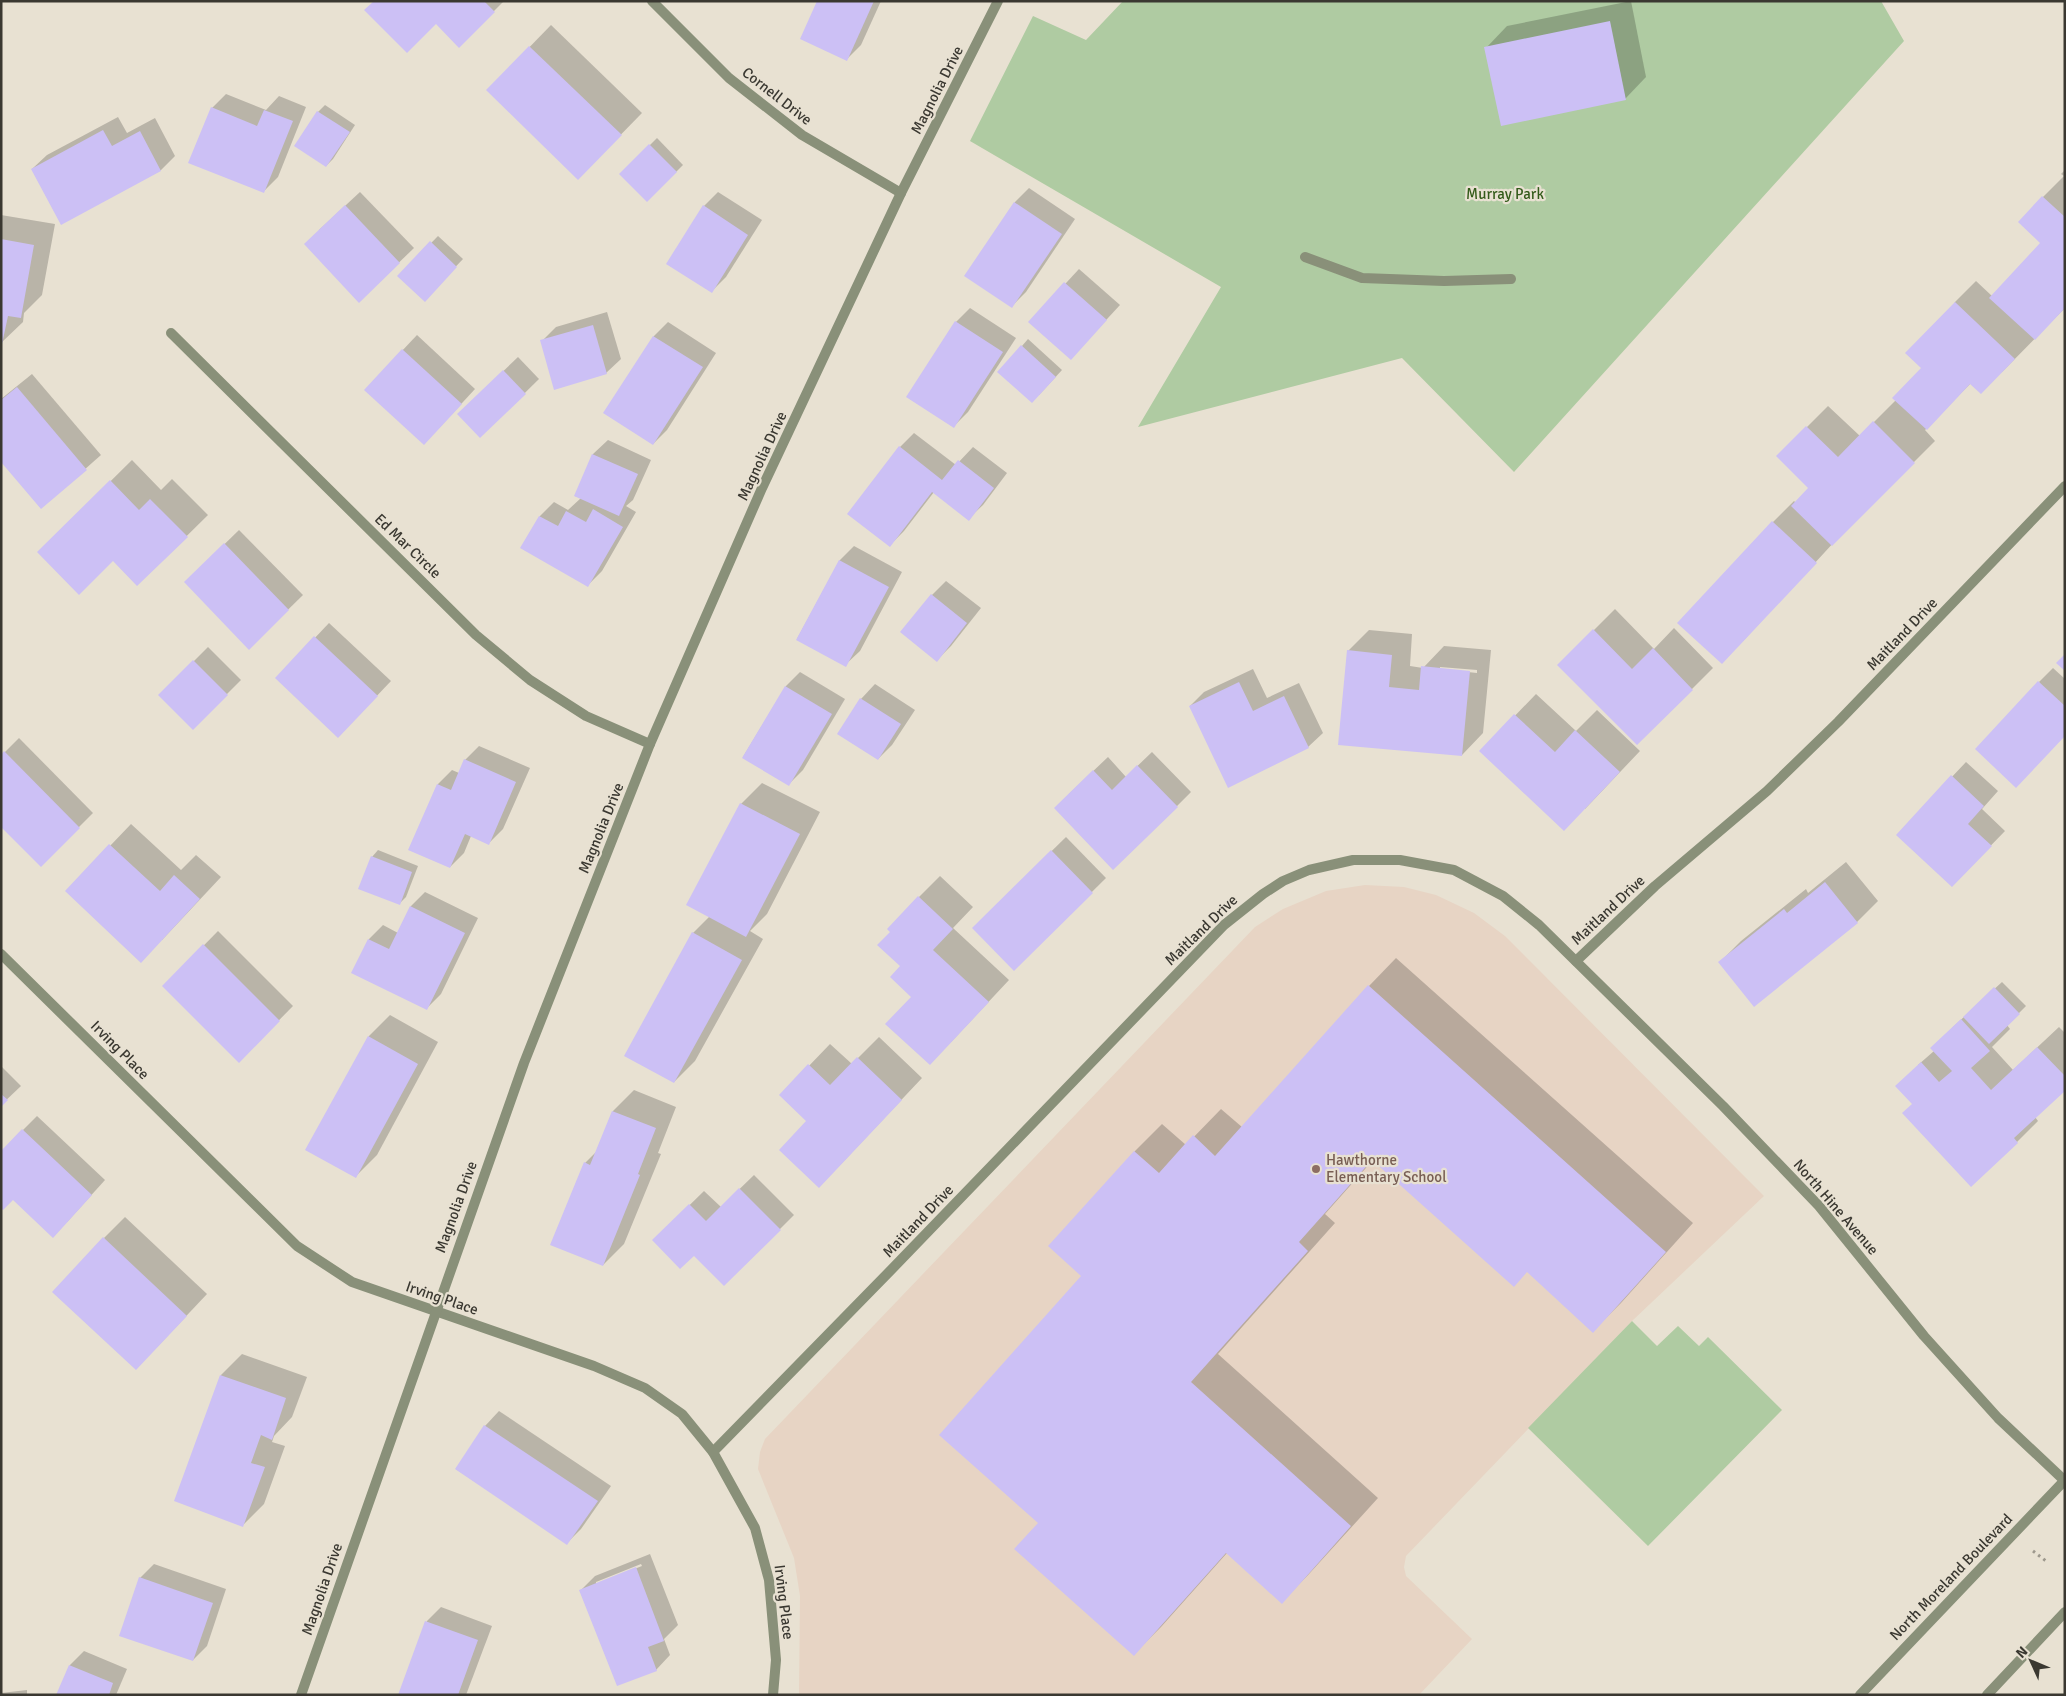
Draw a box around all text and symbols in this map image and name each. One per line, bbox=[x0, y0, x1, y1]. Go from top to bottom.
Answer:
street label: Magnolia Drive bbox=[907, 43, 967, 137]
street label: Cornell Drive bbox=[739, 63, 815, 129]
park label: Murray Park bbox=[1466, 185, 1544, 203]
street label: Magnolia Drive bbox=[733, 409, 791, 503]
street label: Ed Mar Circle bbox=[371, 510, 445, 582]
street label: Maitland Drive bbox=[1863, 594, 1941, 674]
street label: Magnolia Drive bbox=[575, 780, 627, 876]
street label: Maitland Drive bbox=[1567, 871, 1649, 949]
street label: Maitland Drive bbox=[1161, 891, 1241, 969]
street label: Irving Place bbox=[87, 1017, 153, 1083]
place label: Hawthorne Elementary School bbox=[1326, 1151, 1447, 1186]
street label: North Hine Avenue bbox=[1790, 1156, 1882, 1258]
street label: Magnolia Drive bbox=[431, 1159, 481, 1255]
marker: Hawthorne Elementary School bbox=[1310, 1163, 1322, 1175]
street label: Maitland Drive bbox=[879, 1181, 957, 1261]
street label: Irving Place bbox=[403, 1277, 481, 1319]
street label: North Moreland Boulevard bbox=[1886, 1510, 2016, 1644]
street label: Magnolia Drive bbox=[298, 1540, 346, 1638]
street label: Irving Place bbox=[770, 1563, 798, 1641]
north arrow bbox=[2006, 1636, 2056, 1686]
text: N bbox=[2013, 1643, 2032, 1662]

